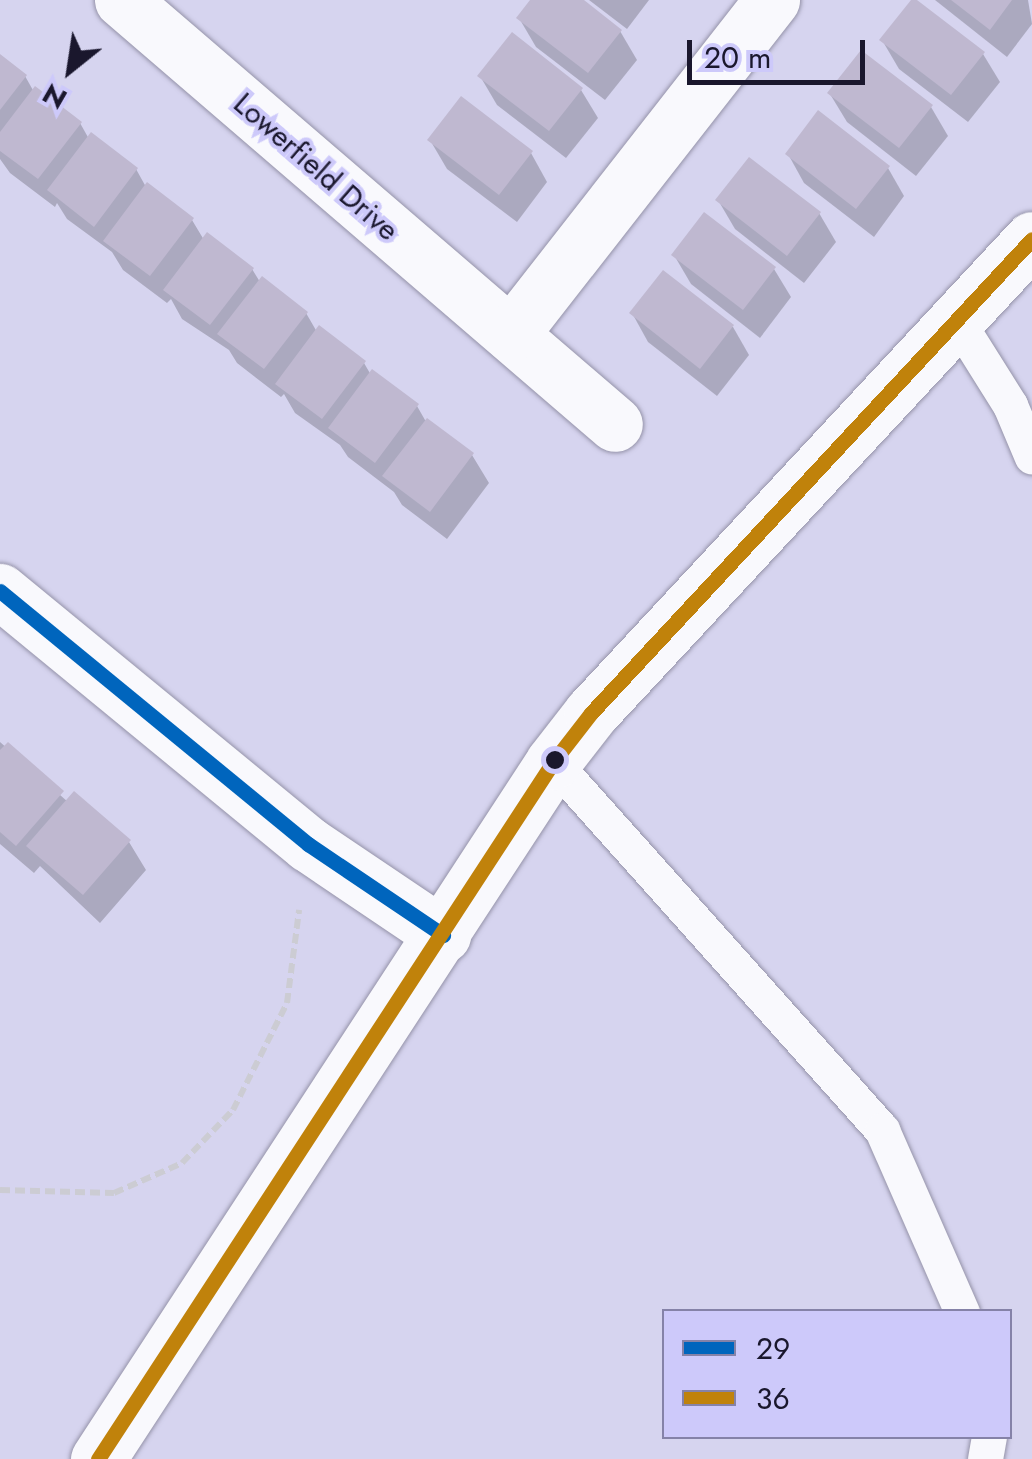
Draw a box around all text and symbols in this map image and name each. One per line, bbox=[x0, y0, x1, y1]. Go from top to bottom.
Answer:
north arrow bbox=[20, 20, 120, 120]
scale bar bbox=[692, 20, 870, 82]
text: 20 m bbox=[704, 36, 771, 79]
text: N bbox=[35, 73, 75, 120]
street label: Lowerfield Drive bbox=[226, 86, 406, 248]
unlabelled marker bbox=[545, 750, 565, 770]
legend bbox=[662, 1309, 1012, 1439]
text: 29 bbox=[756, 1327, 790, 1370]
text: 36 bbox=[756, 1377, 790, 1420]

